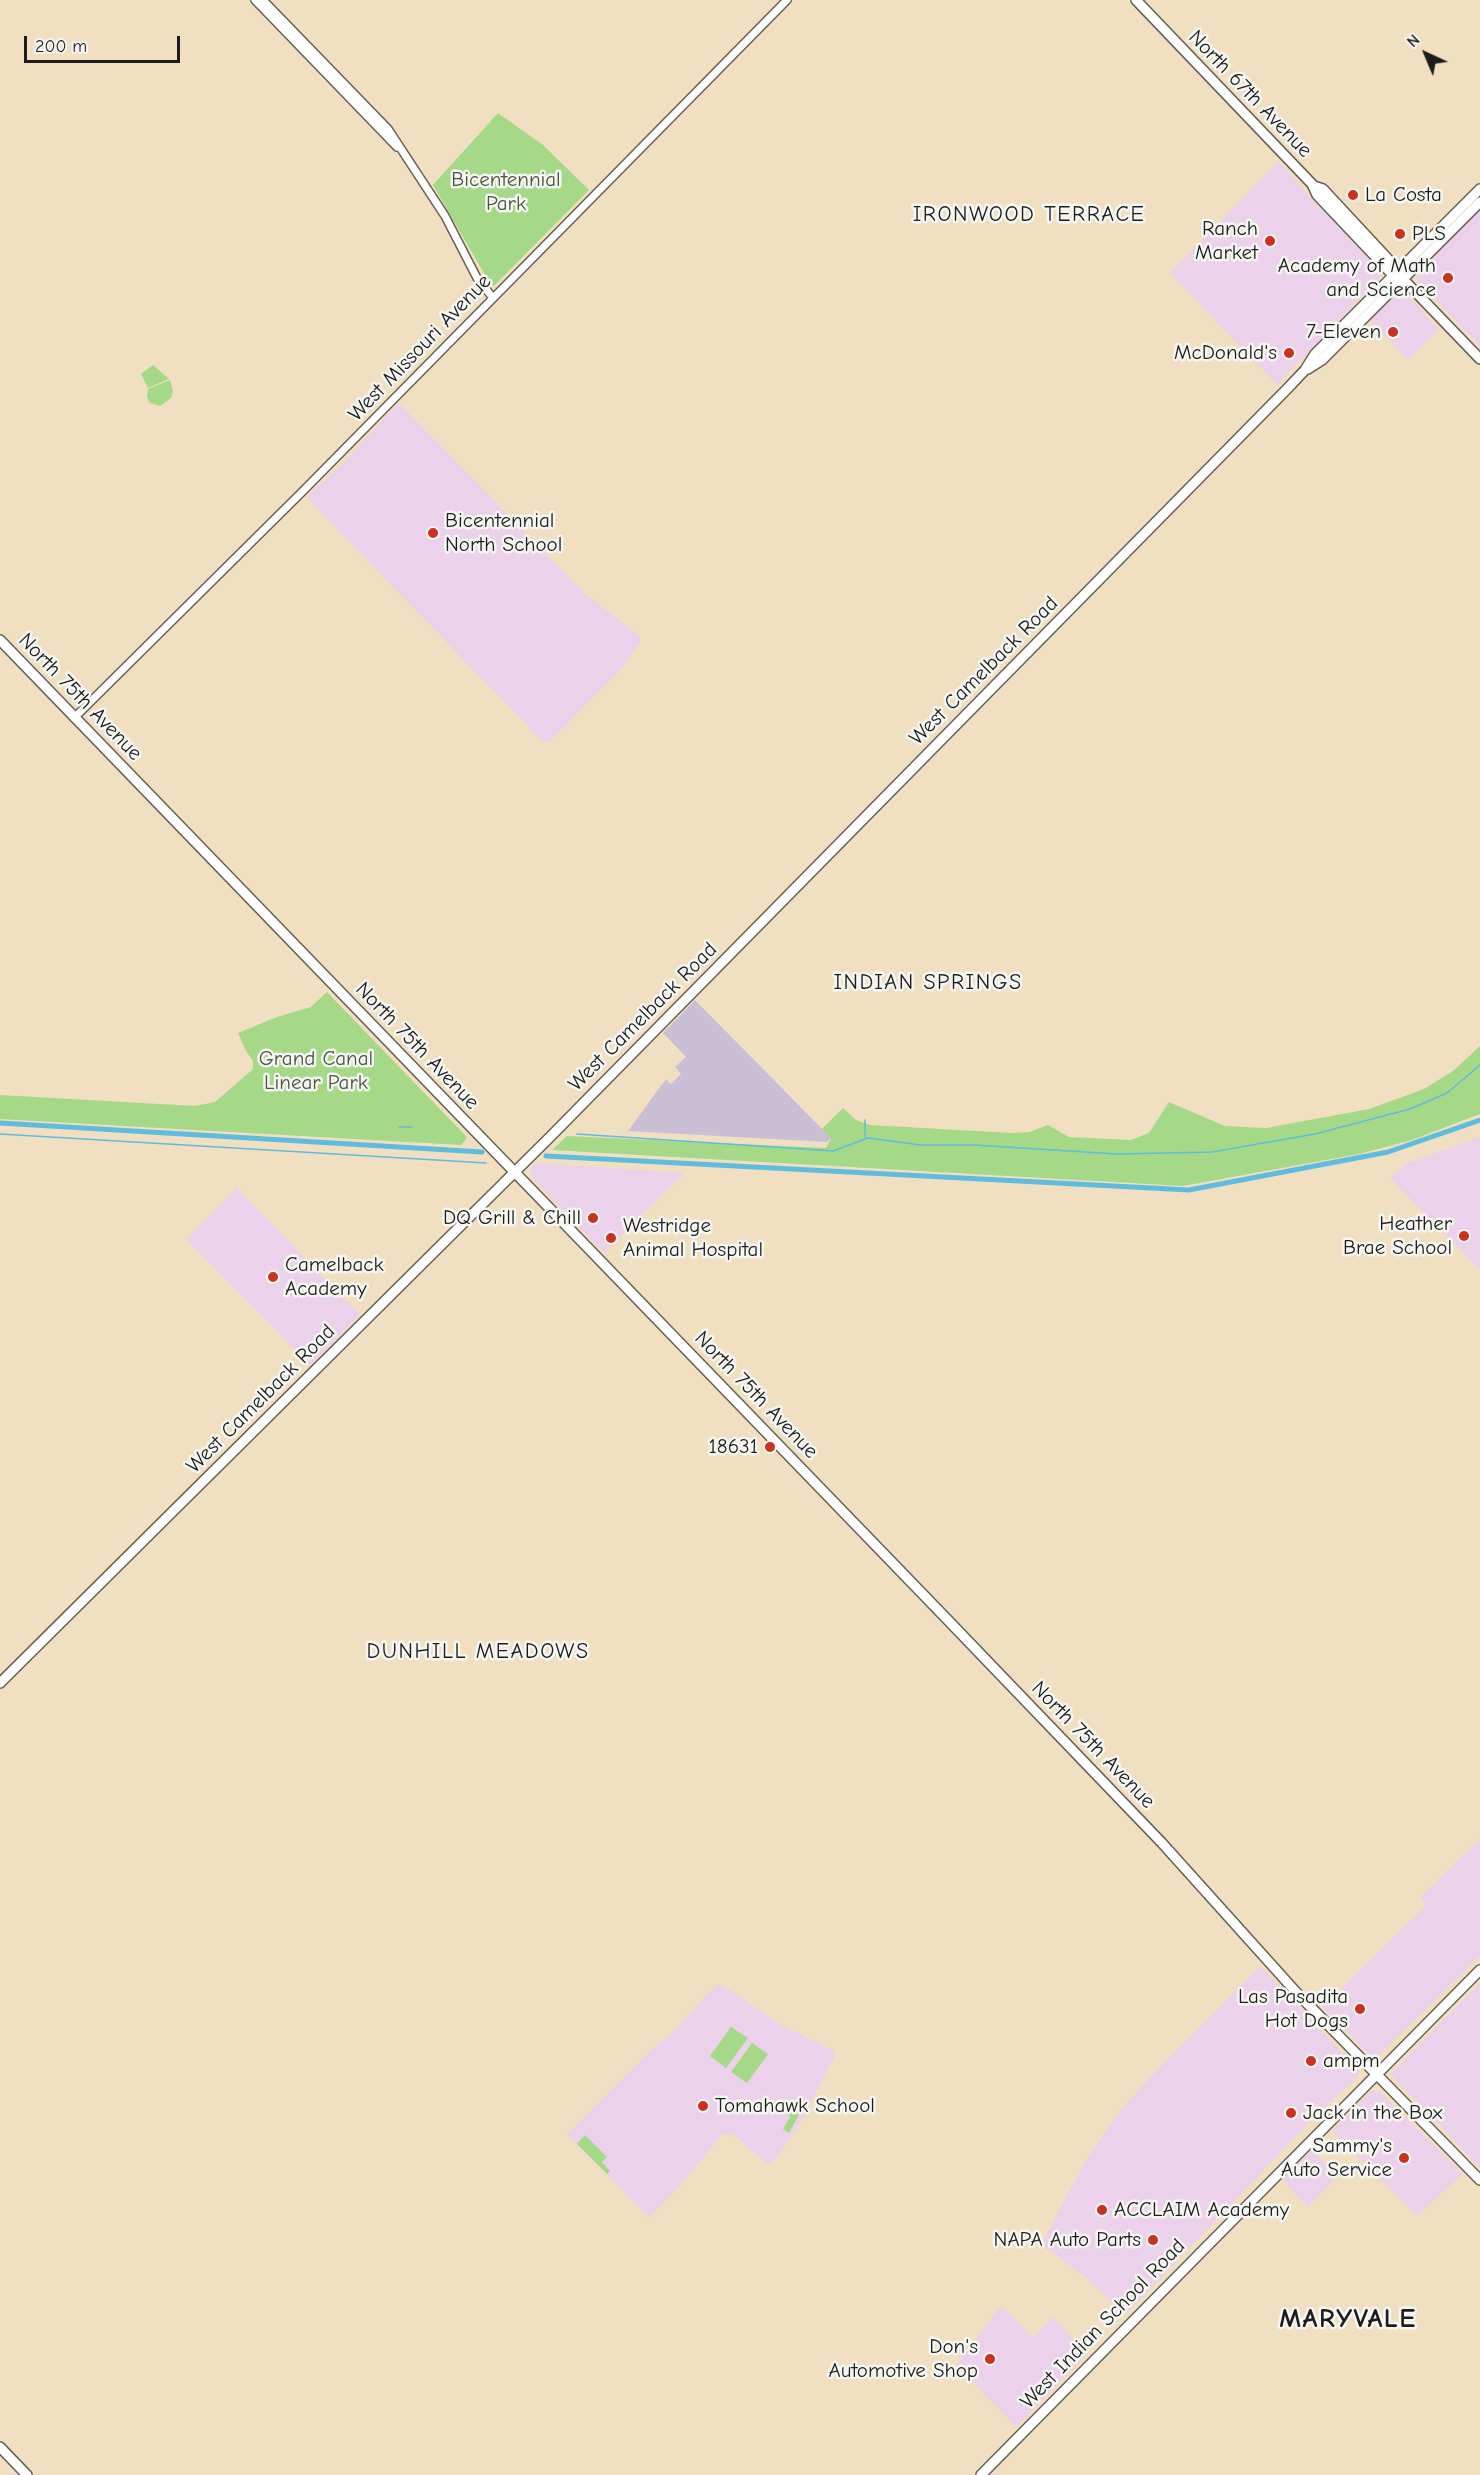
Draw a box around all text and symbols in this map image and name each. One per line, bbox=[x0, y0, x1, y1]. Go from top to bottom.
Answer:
scale bar bbox=[27, 24, 183, 62]
north arrow bbox=[1396, 24, 1456, 84]
street label: North 67th Avenue bbox=[1183, 25, 1317, 163]
text: N bbox=[1403, 31, 1424, 51]
text: 200 m bbox=[35, 36, 87, 57]
park label: Bicentennial Park bbox=[451, 167, 561, 217]
place label: La Costa bbox=[1365, 182, 1442, 208]
marker: La Costa bbox=[1346, 188, 1360, 202]
district label: IRONWOOD TERRACE bbox=[913, 202, 1145, 228]
place label: Ranch Market bbox=[1195, 216, 1258, 266]
place label: PLS bbox=[1412, 221, 1446, 247]
marker: PLS bbox=[1393, 227, 1407, 241]
marker: Ranch Market bbox=[1263, 234, 1277, 248]
place label: Academy of Math and Science bbox=[1278, 253, 1436, 303]
street label: West Missouri Avenue bbox=[343, 269, 497, 427]
marker: Academy of Math and Science bbox=[1441, 271, 1455, 285]
place label: 7-Eleven bbox=[1306, 319, 1381, 345]
marker: 7-Eleven bbox=[1386, 325, 1400, 339]
place label: McDonald's bbox=[1174, 340, 1277, 366]
marker: McDonald's bbox=[1282, 346, 1296, 360]
place label: Bicentennial North School bbox=[445, 508, 562, 558]
marker: Bicentennial North School bbox=[426, 526, 440, 540]
street label: West Camelback Road bbox=[904, 591, 1064, 751]
street label: North 75th Avenue bbox=[13, 628, 147, 766]
street label: West Camelback Road bbox=[563, 937, 723, 1097]
district label: INDIAN SPRINGS bbox=[833, 970, 1023, 996]
street label: North 75th Avenue bbox=[350, 977, 484, 1115]
park label: Grand Canal Linear Park bbox=[259, 1046, 373, 1096]
place label: DQ Grill & Chill bbox=[443, 1205, 581, 1231]
marker: DQ Grill & Chill bbox=[586, 1211, 600, 1225]
place label: Heather Brae School bbox=[1343, 1211, 1452, 1261]
place label: Westridge Animal Hospital bbox=[623, 1213, 763, 1263]
marker: Heather Brae School bbox=[1457, 1229, 1471, 1243]
marker: Westridge Animal Hospital bbox=[604, 1231, 618, 1245]
place label: Camelback Academy bbox=[285, 1252, 384, 1302]
marker: Camelback Academy bbox=[266, 1270, 280, 1284]
street label: West Camelback Road bbox=[181, 1319, 341, 1479]
street label: North 75th Avenue bbox=[689, 1326, 823, 1464]
place label: 18631 bbox=[709, 1434, 758, 1460]
marker: 18631 bbox=[763, 1440, 777, 1454]
district label: DUNHILL MEADOWS bbox=[366, 1639, 590, 1665]
street label: North 75th Avenue bbox=[1026, 1676, 1160, 1814]
place label: Las Pasadita Hot Dogs bbox=[1238, 1984, 1348, 2034]
marker: Las Pasadita Hot Dogs bbox=[1353, 2002, 1367, 2016]
place label: ampm bbox=[1323, 2048, 1380, 2074]
marker: ampm bbox=[1304, 2054, 1318, 2068]
place label: Tomahawk School bbox=[715, 2093, 875, 2119]
marker: Tomahawk School bbox=[696, 2099, 710, 2113]
place label: Jack in the Box bbox=[1303, 2100, 1442, 2126]
marker: Jack in the Box bbox=[1284, 2106, 1298, 2120]
place label: Sammy's Auto Service bbox=[1281, 2133, 1392, 2183]
marker: Sammy's Auto Service bbox=[1397, 2151, 1411, 2165]
place label: ACCLAIM Academy bbox=[1114, 2197, 1289, 2223]
marker: ACCLAIM Academy bbox=[1095, 2203, 1109, 2217]
place label: NAPA Auto Parts bbox=[994, 2227, 1141, 2253]
marker: NAPA Auto Parts bbox=[1146, 2233, 1160, 2247]
street label: West Indian School Road bbox=[1015, 2234, 1191, 2414]
district label: MARYVALE bbox=[1279, 2303, 1417, 2335]
place label: Don's Automotive Shop bbox=[829, 2334, 978, 2384]
marker: Don's Automotive Shop bbox=[983, 2352, 997, 2366]

